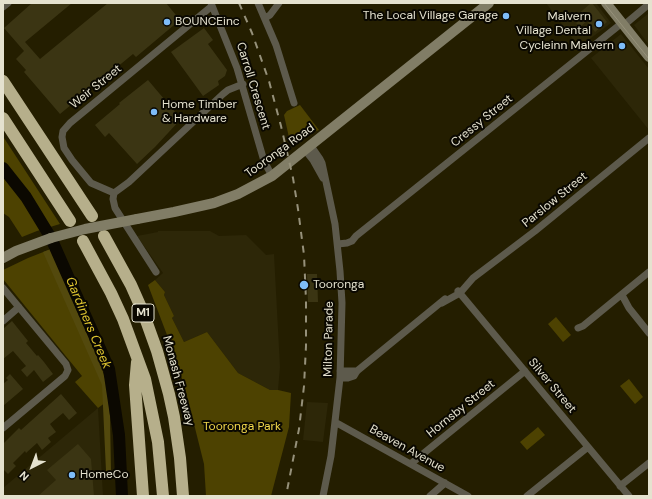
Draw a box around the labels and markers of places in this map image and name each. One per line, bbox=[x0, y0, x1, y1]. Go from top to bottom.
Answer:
place label: The Local Village Garage bbox=[363, 9, 498, 23]
place label: Malvern Village Dental bbox=[516, 10, 591, 38]
marker: The Local Village Garage bbox=[501, 11, 511, 21]
place label: BOUNCEinc bbox=[175, 15, 240, 29]
marker: BOUNCEinc bbox=[162, 17, 172, 27]
marker: Malvern Village Dental bbox=[594, 19, 604, 29]
place label: Cycleinn Malvern bbox=[520, 39, 614, 53]
marker: Cycleinn Malvern bbox=[617, 41, 627, 51]
place label: Home Timber & Hardware bbox=[162, 98, 237, 126]
marker: Home Timber & Hardware bbox=[149, 107, 159, 117]
place label: Tooronga bbox=[313, 278, 364, 292]
marker: Tooronga bbox=[298, 279, 310, 291]
place label: HomeCo bbox=[80, 468, 129, 482]
marker: HomeCo bbox=[67, 470, 77, 480]

